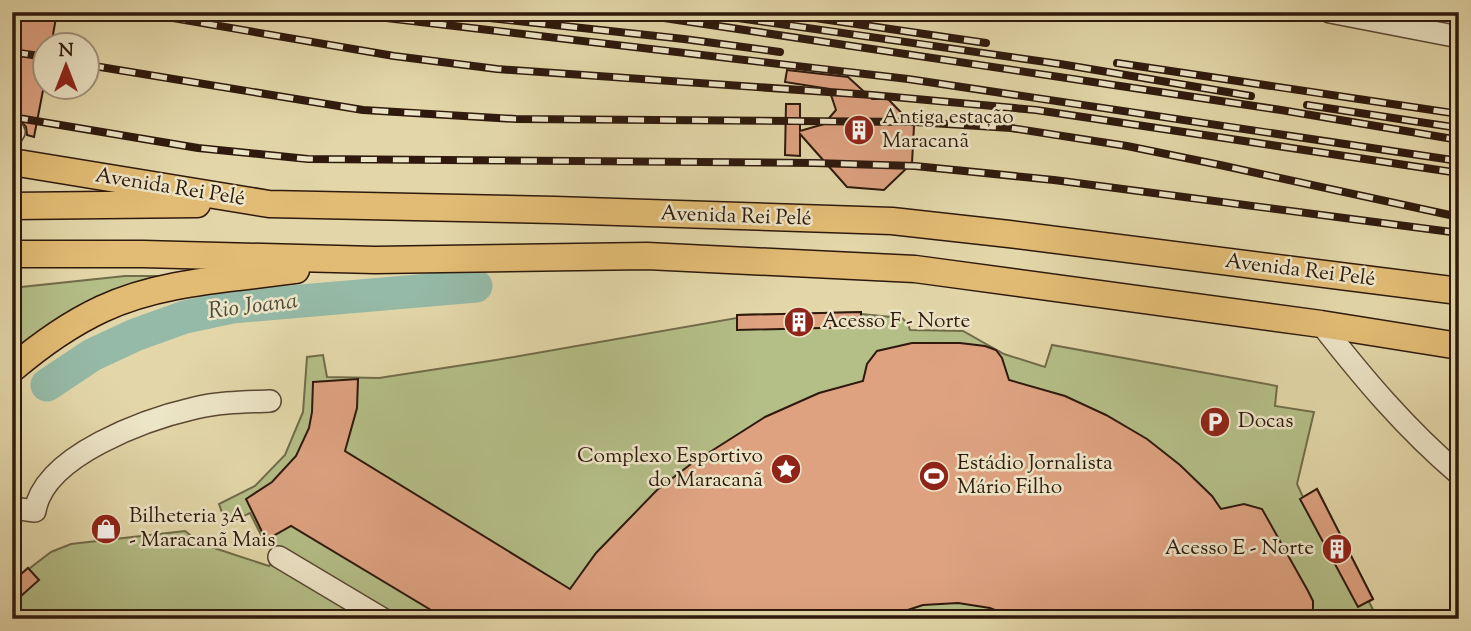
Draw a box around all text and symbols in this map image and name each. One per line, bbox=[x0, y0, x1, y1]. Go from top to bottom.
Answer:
north arrow bbox=[32, 32, 102, 102]
text: N bbox=[58, 38, 74, 65]
place label: Antiga estação Maracanã bbox=[882, 103, 1014, 157]
building icon: Antiga estação Maracanã bbox=[842, 113, 876, 147]
street label: Avenida Rei Pelé bbox=[93, 161, 247, 215]
street label: Avenida Rei Pelé bbox=[660, 199, 812, 235]
street label: Avenida Rei Pelé bbox=[1223, 247, 1377, 295]
water label: Rio Joana bbox=[206, 285, 300, 329]
building icon: Acesso F - Norte bbox=[782, 305, 816, 339]
place label: Acesso F - Norte bbox=[822, 307, 970, 337]
parking icon: Docas bbox=[1198, 405, 1232, 439]
place label: Docas bbox=[1238, 407, 1294, 437]
place label: Complexo Esportivo do Maracanã bbox=[577, 442, 763, 496]
place label: Estádio Jornalista Mário Filho bbox=[957, 449, 1113, 503]
place icon: Complexo Esportivo do Maracanã bbox=[769, 452, 803, 486]
sports icon: Estádio Jornalista Mário Filho bbox=[917, 459, 951, 493]
place label: Bilheteria 3A - Maracanã Mais bbox=[129, 502, 276, 556]
shop icon: Bilheteria 3A - Maracanã Mais bbox=[89, 512, 123, 546]
building icon: Acesso E - Norte bbox=[1320, 532, 1354, 566]
place label: Acesso E - Norte bbox=[1165, 534, 1314, 564]

